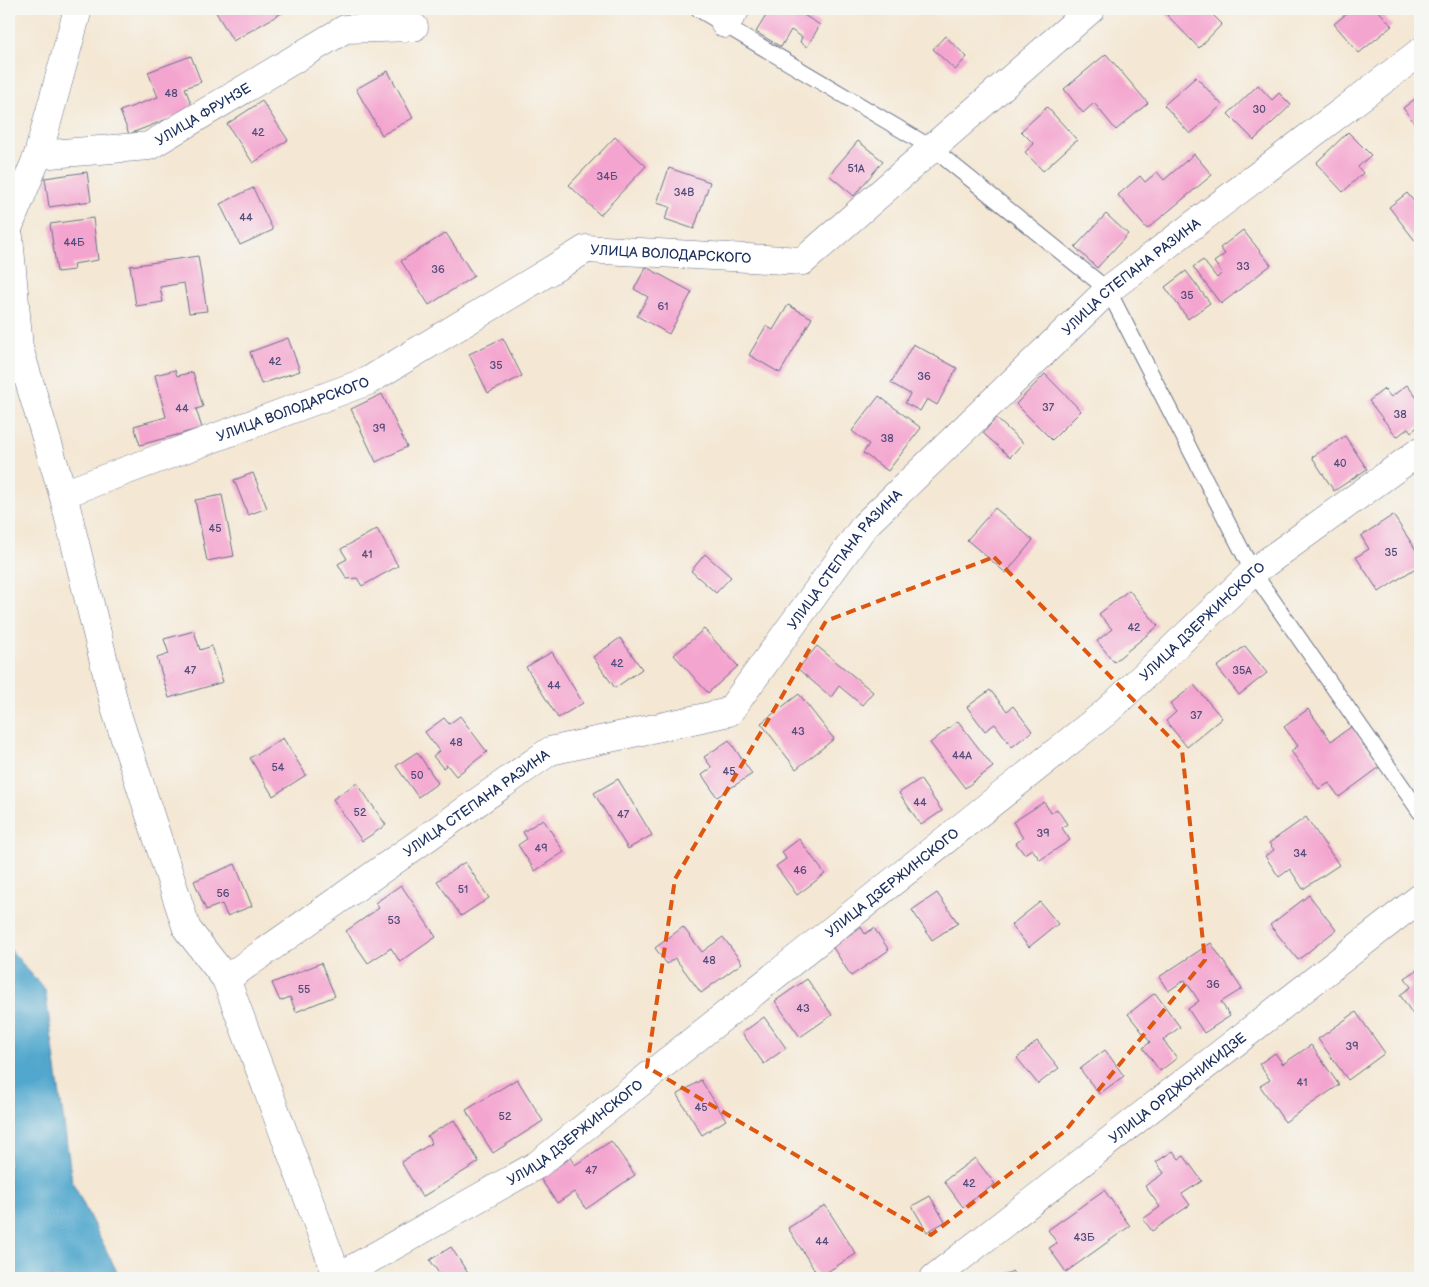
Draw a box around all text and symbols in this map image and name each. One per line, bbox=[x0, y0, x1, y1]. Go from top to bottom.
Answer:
street label: УЛИЦА ФРУНЗЕ bbox=[152, 79, 254, 149]
house number: 48 bbox=[164, 87, 178, 100]
house number: 30 bbox=[1252, 103, 1266, 116]
house number: 42 bbox=[251, 126, 265, 139]
house number: 51А bbox=[847, 162, 865, 175]
house number: 34Б bbox=[596, 170, 618, 183]
house number: 34В bbox=[674, 186, 694, 199]
house number: 44 bbox=[239, 211, 253, 224]
street label: УЛИЦА СТЕПАНА РАЗИНА bbox=[1058, 214, 1204, 338]
house number: 44Б bbox=[63, 236, 85, 249]
street label: УЛИЦА ВОЛОДАРСКОГО bbox=[590, 241, 752, 267]
house number: 33 bbox=[1236, 260, 1250, 273]
house number: 36 bbox=[431, 263, 445, 276]
house number: 35 bbox=[1180, 289, 1194, 302]
house number: 61 bbox=[658, 300, 668, 313]
house number: 42 bbox=[268, 355, 282, 368]
house number: 35 bbox=[489, 359, 503, 372]
house number: 36 bbox=[917, 370, 931, 383]
street label: УЛИЦА ВОЛОДАРСКОГО bbox=[214, 373, 371, 445]
house number: 37 bbox=[1042, 401, 1055, 414]
house number: 44 bbox=[175, 402, 189, 415]
house number: 38 bbox=[1393, 408, 1407, 421]
house number: 39 bbox=[372, 422, 386, 435]
house number: 38 bbox=[880, 432, 894, 445]
house number: 40 bbox=[1333, 457, 1347, 470]
street label: УЛИЦА СТЕПАНА РАЗИНА bbox=[783, 485, 906, 633]
house number: 45 bbox=[208, 522, 222, 535]
house number: 35 bbox=[1384, 546, 1398, 559]
house number: 41 bbox=[362, 548, 372, 561]
street label: УЛИЦА ДЗЕРЖИНСКОГО bbox=[1136, 558, 1268, 684]
house number: 42 bbox=[1127, 621, 1141, 634]
house number: 42 bbox=[610, 657, 624, 670]
house number: 47 bbox=[184, 664, 197, 677]
house number: 35А bbox=[1232, 664, 1252, 677]
house number: 44 bbox=[547, 679, 561, 692]
house number: 37 bbox=[1190, 709, 1203, 722]
house number: 43 bbox=[791, 725, 805, 738]
house number: 48 bbox=[449, 736, 463, 749]
street label: УЛИЦА СТЕПАНА РАЗИНА bbox=[400, 745, 553, 860]
house number: 44А bbox=[952, 749, 972, 762]
house number: 54 bbox=[271, 761, 285, 774]
house number: 45 bbox=[722, 765, 736, 778]
house number: 50 bbox=[411, 769, 424, 782]
house number: 44 bbox=[913, 796, 927, 809]
house number: 52 bbox=[354, 806, 367, 819]
house number: 47 bbox=[617, 808, 630, 821]
street label: УЛИЦА ДЗЕРЖИНСКОГО bbox=[822, 824, 962, 941]
house number: 39 bbox=[1036, 827, 1050, 840]
house number: 49 bbox=[534, 842, 548, 855]
house number: 34 bbox=[1293, 847, 1307, 860]
house number: 46 bbox=[793, 864, 807, 877]
house number: 51 bbox=[458, 883, 468, 896]
house number: 56 bbox=[216, 887, 230, 900]
house number: 53 bbox=[387, 914, 401, 927]
house number: 48 bbox=[702, 954, 716, 967]
house number: 36 bbox=[1206, 978, 1220, 991]
house number: 55 bbox=[298, 983, 310, 996]
house number: 43 bbox=[796, 1002, 810, 1015]
street label: УЛИЦА ОРДЖОНИКИДЗЕ bbox=[1105, 1029, 1249, 1147]
house number: 39 bbox=[1345, 1040, 1359, 1053]
street label: УЛИЦА ДЗЕРЖИНСКОГО bbox=[504, 1076, 646, 1189]
house number: 41 bbox=[1297, 1076, 1307, 1089]
house number: 45 bbox=[694, 1101, 708, 1114]
house number: 52 bbox=[499, 1110, 512, 1123]
house number: 47 bbox=[585, 1164, 598, 1177]
house number: 42 bbox=[962, 1177, 976, 1190]
house number: 43Б bbox=[1073, 1231, 1095, 1244]
house number: 44 bbox=[815, 1235, 829, 1248]

